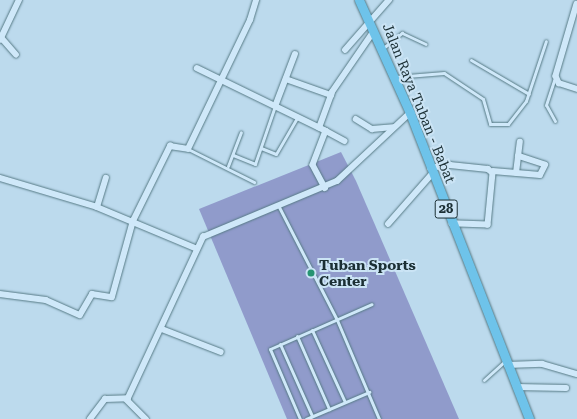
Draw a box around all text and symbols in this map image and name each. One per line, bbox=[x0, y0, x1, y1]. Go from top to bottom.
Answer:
street label: Jalan Raya Tuban - Babat bbox=[379, 21, 459, 185]
road number: 28 bbox=[434, 198, 458, 220]
place label: Tuban Sports Center bbox=[319, 257, 416, 290]
marker: Tuban Sports Center bbox=[306, 268, 316, 278]

